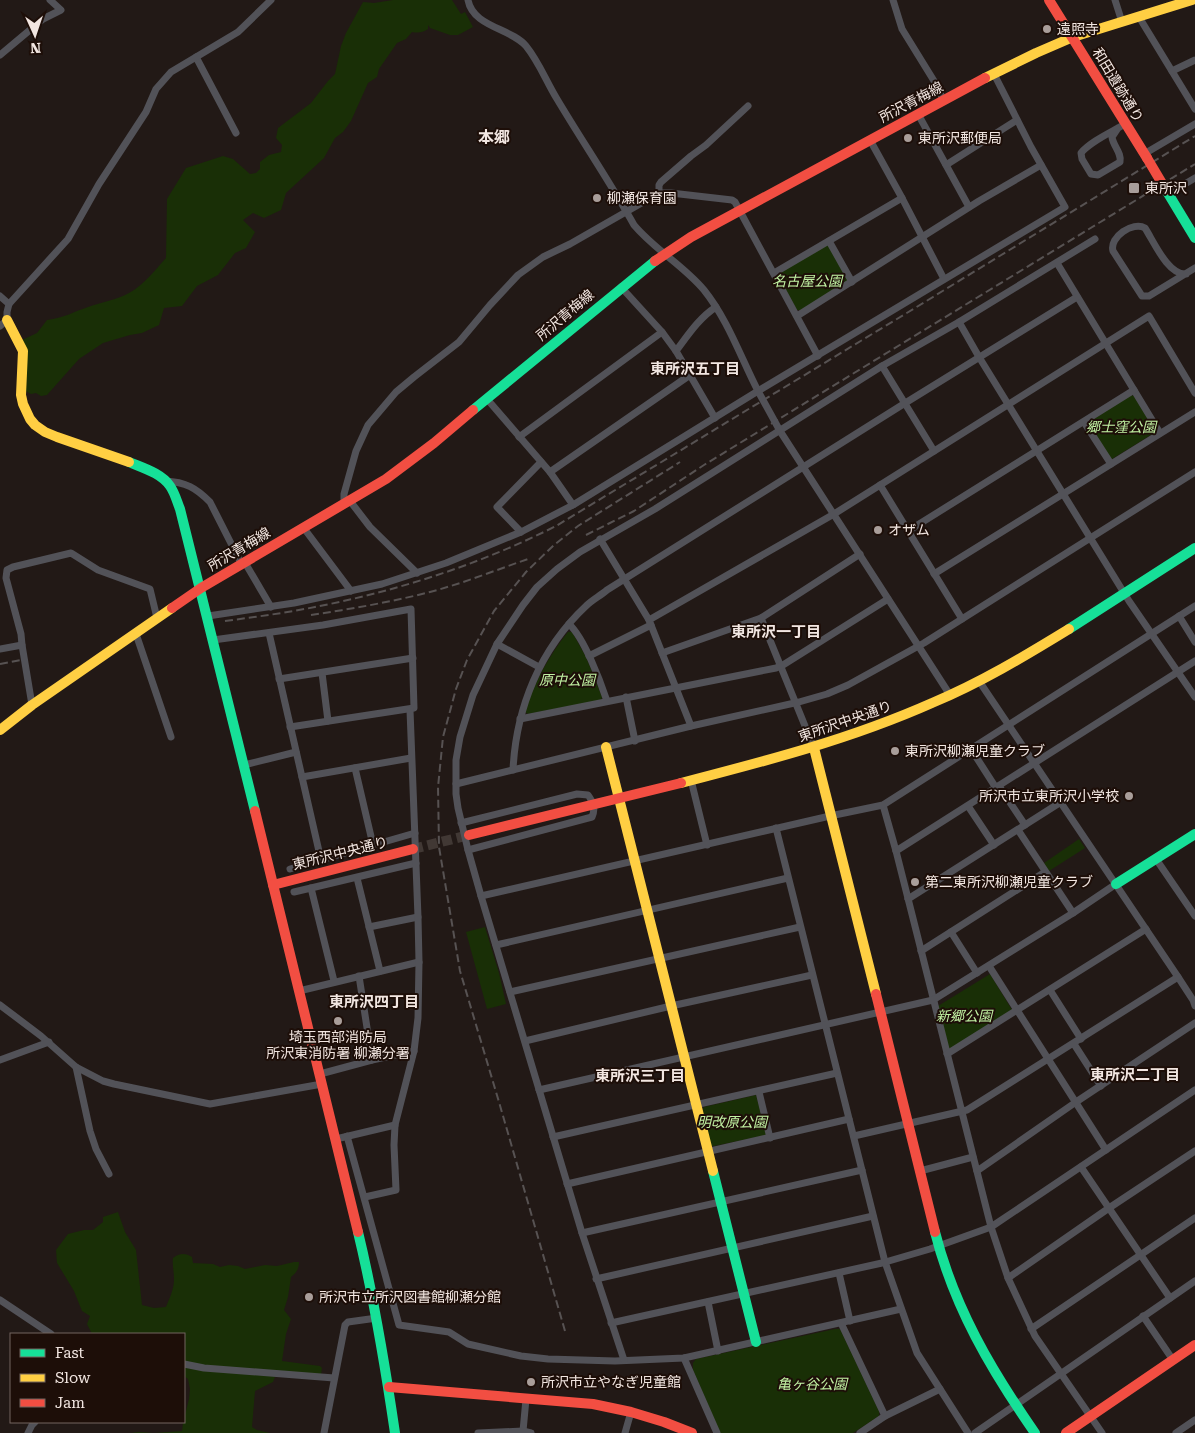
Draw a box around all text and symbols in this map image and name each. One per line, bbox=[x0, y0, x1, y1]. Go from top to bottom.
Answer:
north arrow bbox=[10, 10, 60, 60]
place label: 遠照寺 bbox=[1057, 21, 1099, 37]
marker: 遠照寺 bbox=[1041, 23, 1053, 35]
text: N bbox=[30, 40, 41, 56]
street label: 和田遺跡通り bbox=[1090, 45, 1146, 125]
street label: 所沢青梅線 bbox=[876, 79, 946, 125]
district label: 本郷 bbox=[478, 128, 510, 147]
place label: 東所沢郵便局 bbox=[918, 130, 1002, 146]
marker: 東所沢郵便局 bbox=[902, 132, 914, 144]
place label: 東所沢 bbox=[1145, 180, 1187, 196]
marker: 東所沢 bbox=[1127, 181, 1141, 195]
place label: 柳瀬保育園 bbox=[607, 190, 677, 206]
marker: 柳瀬保育園 bbox=[591, 192, 603, 204]
park label: 名古屋公園 bbox=[772, 273, 844, 289]
street label: 所沢青梅線 bbox=[533, 286, 597, 344]
district label: 東所沢五丁目 bbox=[650, 360, 740, 378]
park label: 郷士窪公園 bbox=[1086, 419, 1158, 435]
place label: オザム bbox=[888, 522, 930, 538]
street label: 所沢青梅線 bbox=[205, 524, 273, 574]
marker: オザム bbox=[872, 524, 884, 536]
district label: 東所沢一丁目 bbox=[731, 623, 821, 641]
park label: 原中公園 bbox=[539, 672, 597, 688]
street label: 東所沢中央通り bbox=[796, 697, 894, 745]
place label: 東所沢柳瀬児童クラブ bbox=[905, 743, 1045, 759]
marker: 東所沢柳瀬児童クラブ bbox=[889, 745, 901, 757]
place label: 所沢市立東所沢小学校 bbox=[979, 788, 1119, 804]
marker: 所沢市立東所沢小学校 bbox=[1123, 790, 1135, 802]
street label: 東所沢中央通り bbox=[291, 833, 389, 873]
place label: 第二東所沢柳瀬児童クラブ bbox=[925, 874, 1093, 890]
marker: 第二東所沢柳瀬児童クラブ bbox=[909, 876, 921, 888]
district label: 東所沢四丁目 bbox=[329, 993, 419, 1011]
park label: 新郷公園 bbox=[936, 1008, 994, 1024]
marker: 埼玉西部消防局 所沢東消防署 柳瀬分署 bbox=[332, 1015, 344, 1027]
place label: 埼玉西部消防局 所沢東消防署 柳瀬分署 bbox=[266, 1029, 410, 1061]
district label: 東所沢二丁目 bbox=[1090, 1066, 1180, 1084]
district label: 東所沢三丁目 bbox=[595, 1067, 685, 1085]
park label: 明改原公園 bbox=[697, 1114, 769, 1130]
place label: 所沢市立所沢図書館柳瀬分館 bbox=[319, 1289, 501, 1305]
marker: 所沢市立所沢図書館柳瀬分館 bbox=[303, 1291, 315, 1303]
legend bbox=[10, 1333, 185, 1423]
text: Fast bbox=[55, 1344, 85, 1362]
text: Slow bbox=[55, 1369, 91, 1387]
place label: 所沢市立やなぎ児童館 bbox=[541, 1374, 681, 1390]
marker: 所沢市立やなぎ児童館 bbox=[525, 1376, 537, 1388]
park label: 亀ヶ谷公園 bbox=[777, 1376, 849, 1392]
text: Jam bbox=[55, 1394, 85, 1412]

